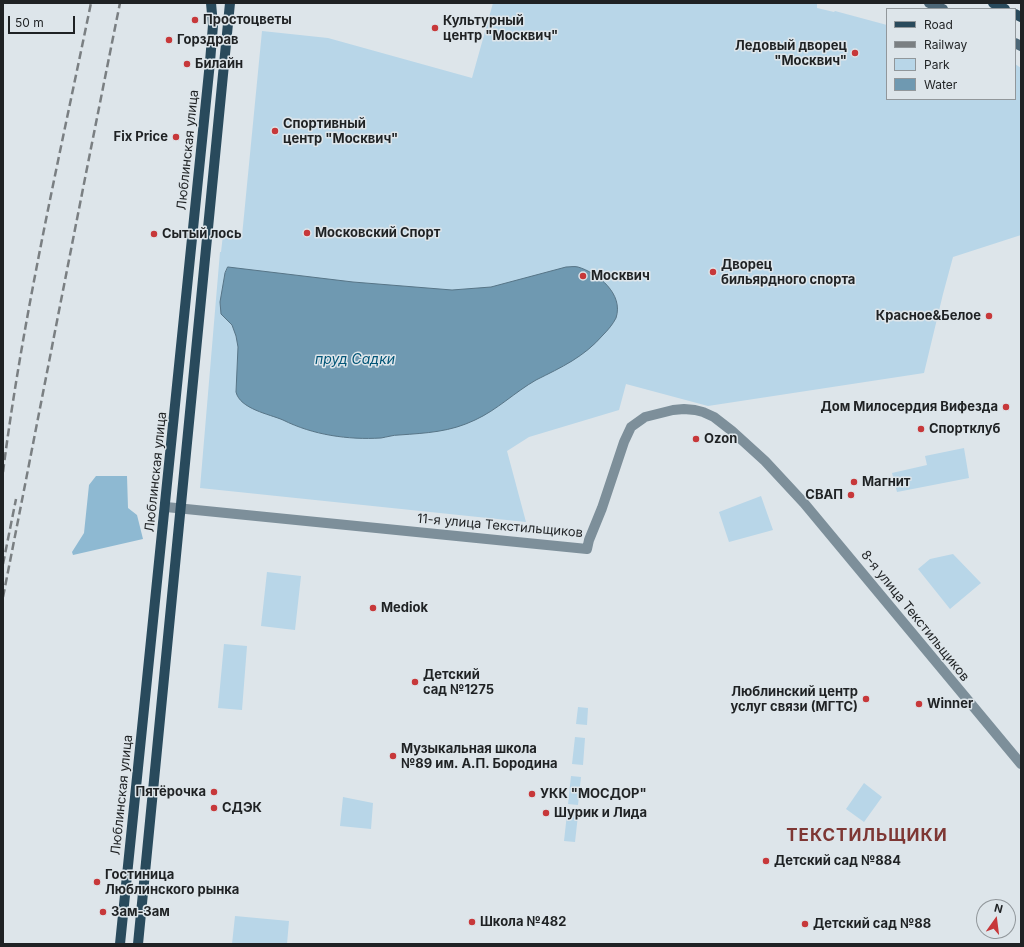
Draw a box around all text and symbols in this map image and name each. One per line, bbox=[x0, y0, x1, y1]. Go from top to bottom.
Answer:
scale bar bbox=[10, 8, 77, 34]
legend bbox=[886, 8, 1016, 100]
place label: Простоцветы bbox=[203, 12, 292, 28]
place label: Культурный центр "Москвич" bbox=[443, 13, 558, 44]
text: 50 m bbox=[15, 15, 44, 30]
marker: Простоцветы bbox=[190, 15, 200, 25]
text: Road bbox=[924, 17, 953, 32]
marker: Культурный центр "Москвич" bbox=[430, 23, 440, 33]
place label: Горздрав bbox=[177, 32, 239, 48]
marker: Горздрав bbox=[164, 35, 174, 45]
text: Railway bbox=[924, 37, 967, 52]
place label: Ледовый дворец "Москвич" bbox=[735, 38, 847, 69]
marker: Ледовый дворец "Москвич" bbox=[850, 48, 860, 58]
place label: Билайн bbox=[195, 56, 243, 72]
text: Park bbox=[924, 57, 950, 72]
marker: Билайн bbox=[182, 59, 192, 69]
text: Water bbox=[924, 77, 957, 92]
street label: Люблинская улица bbox=[174, 89, 202, 211]
place label: Спортивный центр "Москвич" bbox=[283, 116, 398, 147]
marker: Спортивный центр "Москвич" bbox=[270, 126, 280, 136]
place label: Fix Price bbox=[113, 129, 168, 145]
marker: Fix Price bbox=[171, 132, 181, 142]
place label: Московский Спорт bbox=[315, 225, 440, 241]
place label: Сытый лось bbox=[162, 226, 242, 242]
marker: Московский Спорт bbox=[302, 228, 312, 238]
marker: Сытый лось bbox=[149, 229, 159, 239]
place label: Дворец бильярдного спорта bbox=[721, 257, 855, 288]
marker: Дворец бильярдного спорта bbox=[708, 267, 718, 277]
place label: Москвич bbox=[591, 268, 650, 284]
marker: Москвич bbox=[578, 271, 588, 281]
place label: Красное&Белое bbox=[876, 308, 981, 324]
marker: Красное&Белое bbox=[984, 311, 994, 321]
water label: пруд Садки bbox=[315, 352, 395, 368]
place label: Дом Милосердия Вифезда bbox=[820, 399, 998, 415]
marker: Дом Милосердия Вифезда bbox=[1001, 402, 1011, 412]
street label: Люблинская улица bbox=[142, 411, 170, 533]
place label: Спортклуб bbox=[929, 421, 1000, 437]
marker: Спортклуб bbox=[916, 424, 926, 434]
place label: Ozon bbox=[704, 431, 737, 447]
marker: Ozon bbox=[691, 434, 701, 444]
place label: Магнит bbox=[862, 474, 910, 490]
marker: Магнит bbox=[849, 477, 859, 487]
place label: СВАП bbox=[805, 487, 843, 503]
marker: СВАП bbox=[846, 490, 856, 500]
street label: 11-я улица Текстильщиков bbox=[416, 511, 584, 541]
street label: 8-я улица Текстильщиков bbox=[857, 547, 973, 685]
place label: Mediok bbox=[381, 600, 428, 616]
marker: Mediok bbox=[368, 603, 378, 613]
place label: Детский сад №1275 bbox=[423, 667, 494, 698]
marker: Детский сад №1275 bbox=[410, 677, 420, 687]
place label: Люблинский центр услуг связи (МГТС) bbox=[730, 684, 858, 715]
marker: Люблинский центр услуг связи (МГТС) bbox=[861, 694, 871, 704]
place label: Winner bbox=[927, 696, 973, 712]
marker: Winner bbox=[914, 699, 924, 709]
street label: Люблинская улица bbox=[108, 734, 136, 856]
place label: Музыкальная школа №89 им. А.П. Бородина bbox=[401, 741, 558, 772]
marker: Музыкальная школа №89 им. А.П. Бородина bbox=[388, 751, 398, 761]
place label: Пятёрочка bbox=[135, 784, 206, 800]
place label: УКК "МОСДОР" bbox=[540, 786, 647, 802]
marker: Пятёрочка bbox=[209, 787, 219, 797]
marker: УКК "МОСДОР" bbox=[527, 789, 537, 799]
place label: СДЭК bbox=[222, 800, 262, 816]
marker: СДЭК bbox=[209, 803, 219, 813]
place label: Шурик и Лида bbox=[554, 805, 647, 821]
marker: Шурик и Лида bbox=[541, 808, 551, 818]
district label: ТЕКСТИЛЬЩИКИ bbox=[786, 826, 948, 846]
place label: Детский сад №884 bbox=[774, 853, 901, 869]
marker: Детский сад №884 bbox=[761, 856, 771, 866]
place label: Гостиница Люблинского рынка bbox=[105, 867, 239, 898]
marker: Гостиница Люблинского рынка bbox=[92, 877, 102, 887]
north arrow bbox=[976, 899, 1016, 939]
text: N bbox=[993, 901, 1004, 916]
place label: Зам-Зам bbox=[111, 904, 170, 920]
marker: Зам-Зам bbox=[98, 907, 108, 917]
place label: Школа №482 bbox=[480, 914, 566, 930]
place label: Детский сад №88 bbox=[813, 916, 931, 932]
marker: Школа №482 bbox=[467, 917, 477, 927]
marker: Детский сад №88 bbox=[800, 919, 810, 929]

